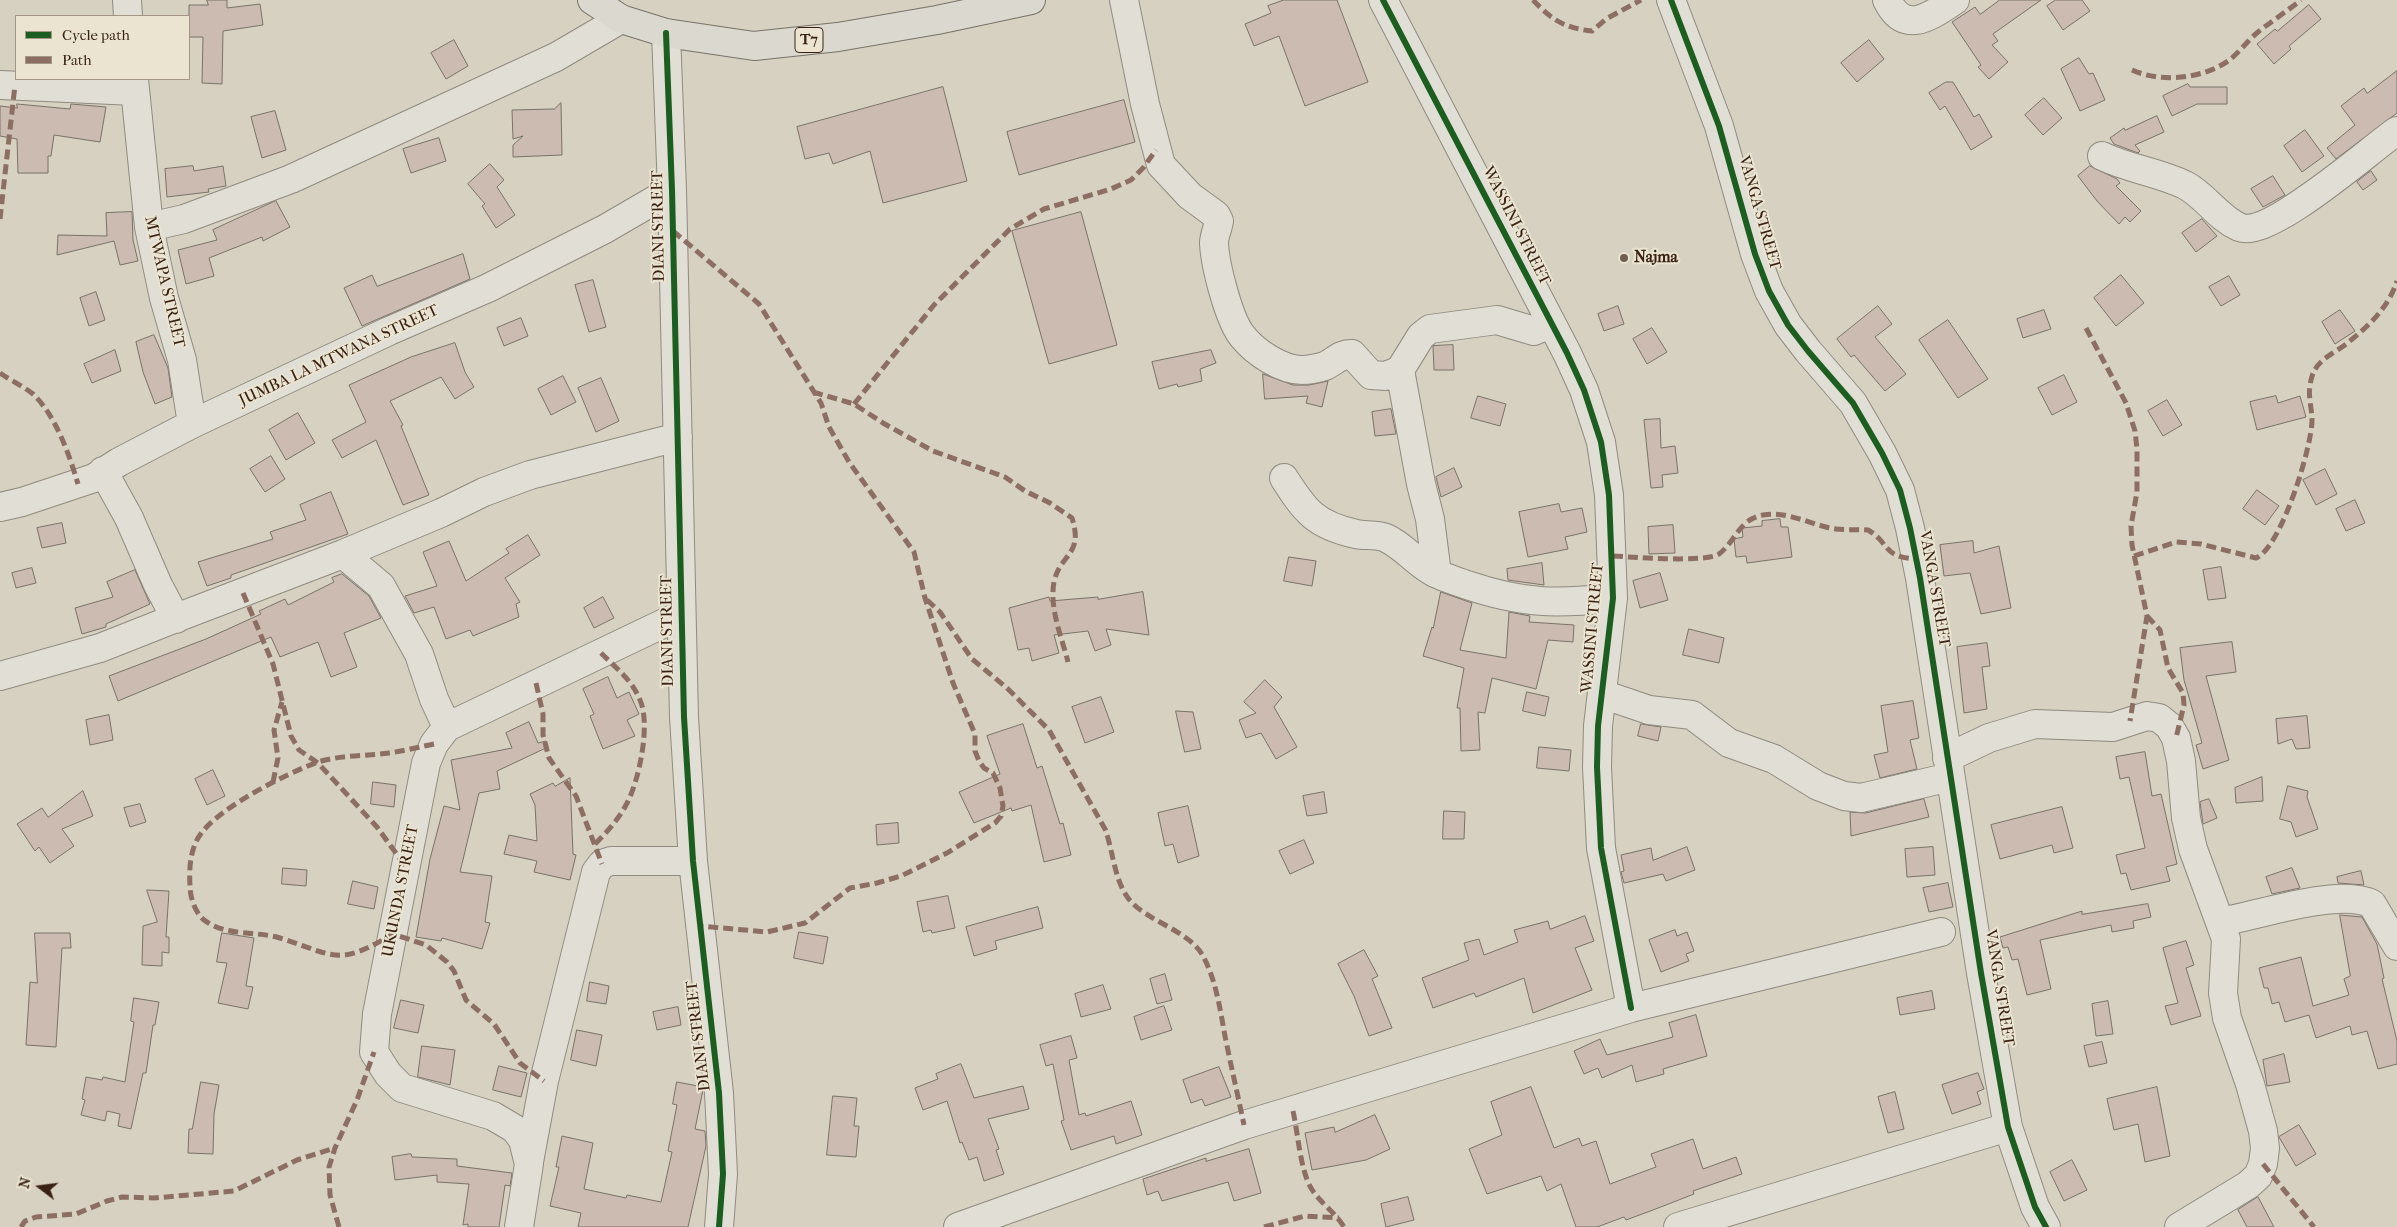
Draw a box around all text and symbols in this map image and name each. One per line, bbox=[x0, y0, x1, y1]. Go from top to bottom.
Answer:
legend bbox=[15, 15, 190, 80]
text: Cycle path bbox=[62, 26, 130, 44]
road number: T7 bbox=[795, 28, 823, 52]
text: Path bbox=[62, 51, 92, 69]
street label: VANGA STREET bbox=[1734, 154, 1784, 272]
street label: WASSINI STREET bbox=[1478, 163, 1554, 289]
street label: DIANI STREET bbox=[648, 170, 670, 282]
street label: MTWAPA STREET bbox=[140, 214, 188, 350]
place label: Najma bbox=[1634, 248, 1678, 268]
marker: Najma bbox=[1618, 252, 1630, 264]
street label: JUMBA LA MTWANA STREET bbox=[236, 301, 442, 411]
street label: VANGA STREET bbox=[1914, 529, 1954, 649]
street label: WASSINI STREET bbox=[1578, 562, 1608, 694]
street label: DIANI STREET bbox=[657, 575, 679, 687]
street label: UKUNDA STREET bbox=[379, 823, 423, 959]
street label: VANGA STREET bbox=[1980, 928, 2018, 1048]
street label: DIANI STREET bbox=[683, 980, 715, 1092]
north arrow bbox=[15, 1162, 65, 1212]
text: N bbox=[15, 1176, 35, 1190]

